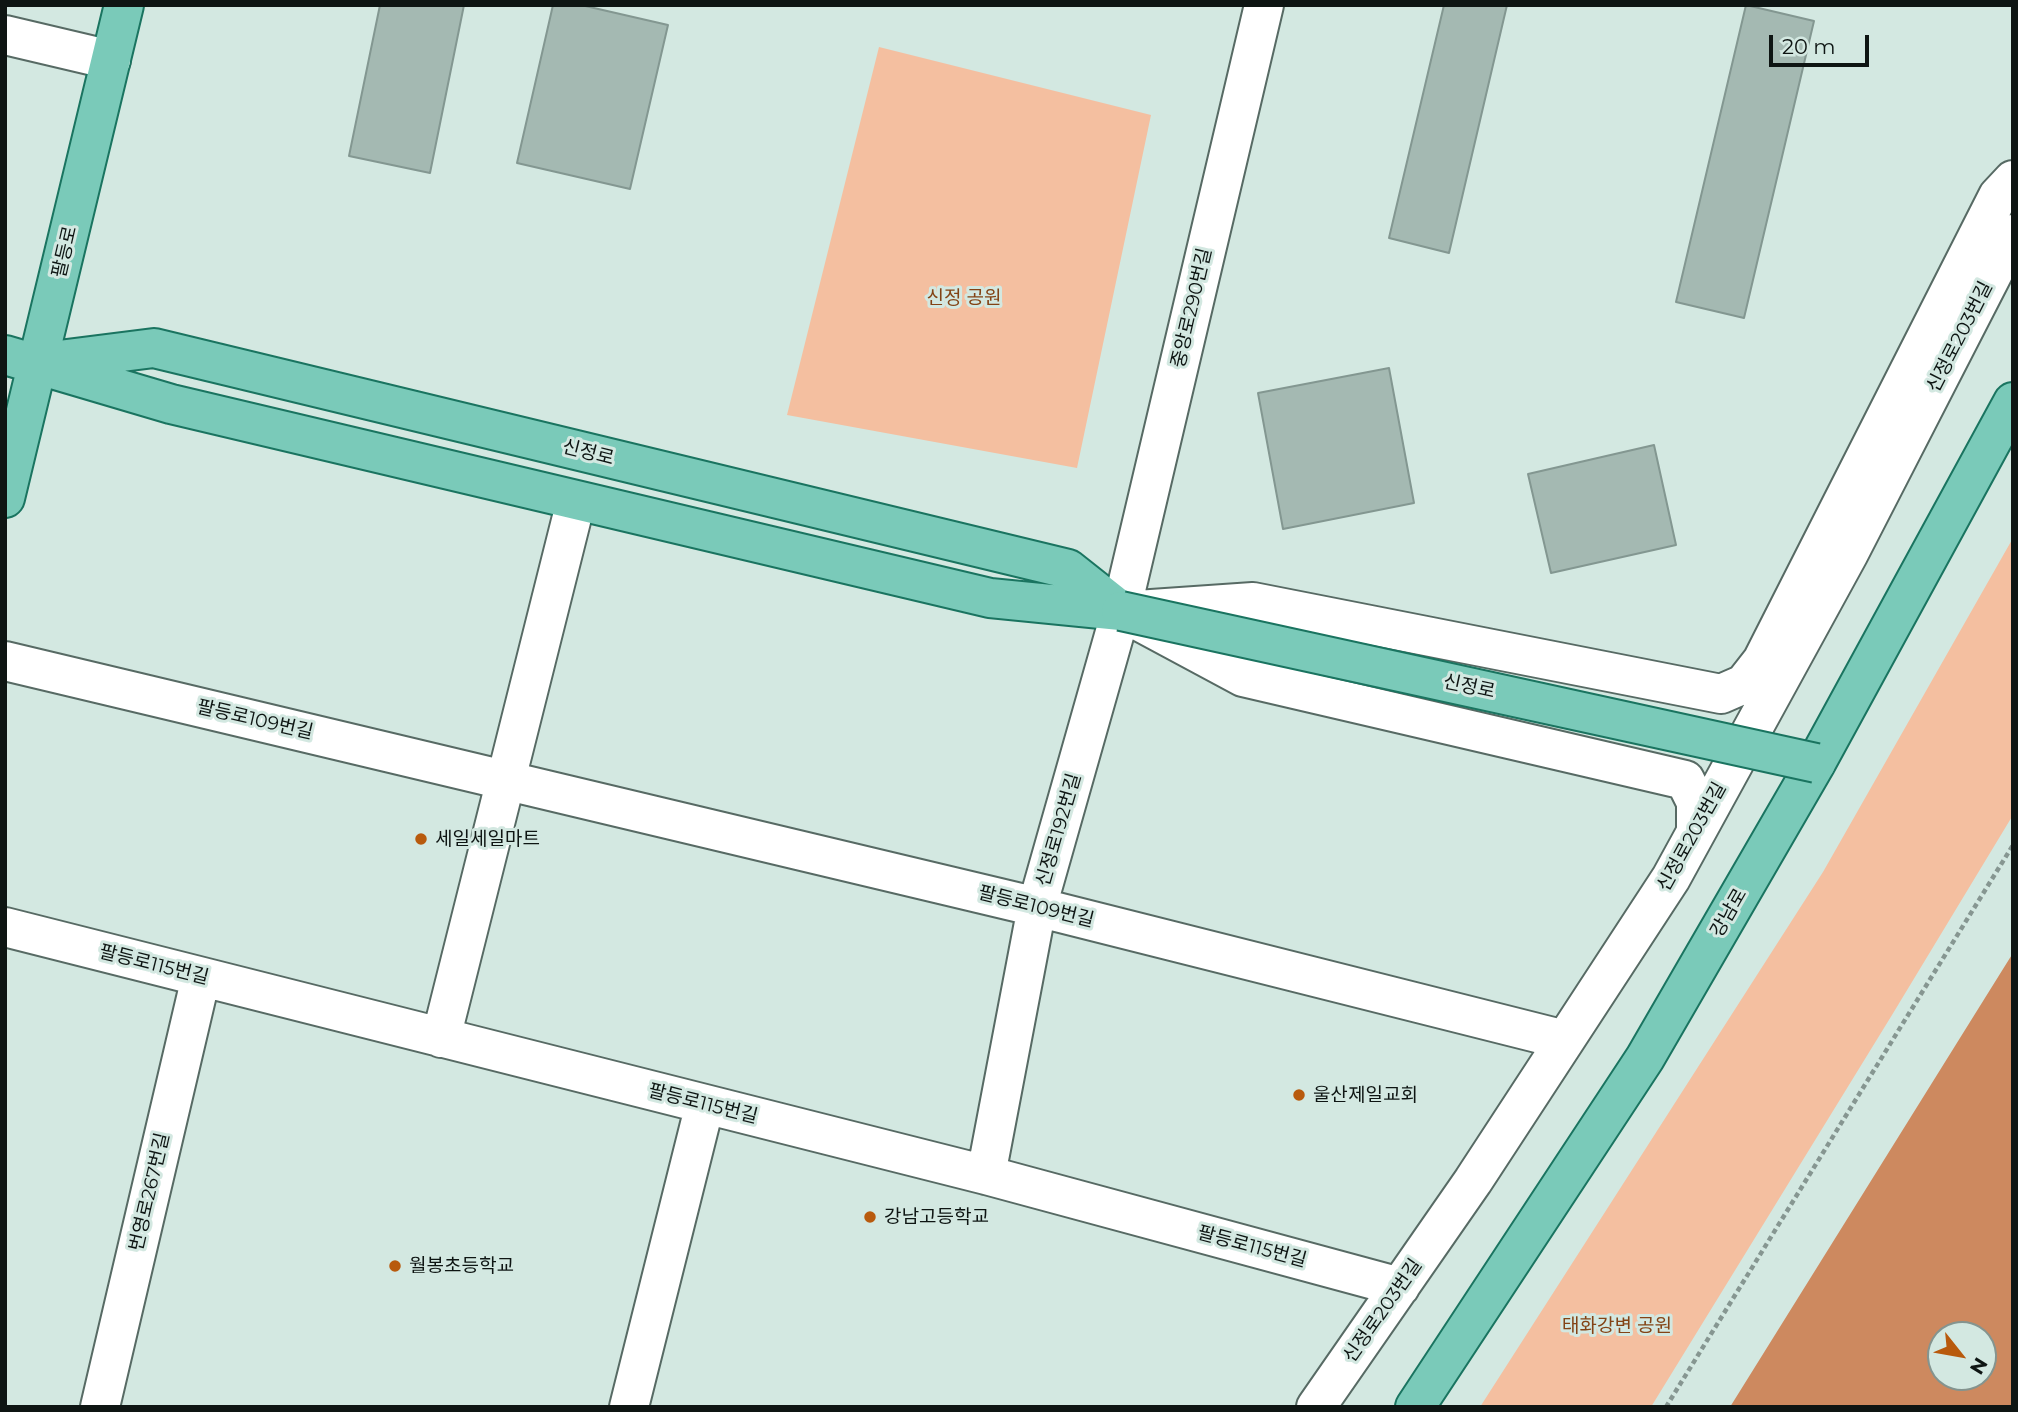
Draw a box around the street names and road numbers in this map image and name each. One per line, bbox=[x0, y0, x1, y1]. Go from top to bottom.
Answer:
street label: 팔등로 bbox=[48, 224, 82, 280]
street label: 중앙로290번길 bbox=[1167, 246, 1217, 370]
street label: 신정로203번길 bbox=[1922, 278, 1998, 396]
street label: 신정로 bbox=[560, 436, 616, 470]
street label: 신정로 bbox=[1441, 670, 1497, 704]
street label: 팔등로109번길 bbox=[195, 696, 315, 744]
street label: 신정로192번길 bbox=[1032, 771, 1086, 889]
street label: 신정로203번길 bbox=[1653, 778, 1731, 896]
street label: 팔등로109번길 bbox=[976, 882, 1096, 932]
street label: 강남로 bbox=[1706, 885, 1752, 941]
street label: 팔등로115번길 bbox=[97, 940, 211, 990]
street label: 팔등로115번길 bbox=[646, 1079, 760, 1129]
street label: 번영로267번길 bbox=[125, 1131, 175, 1253]
street label: 팔등로115번길 bbox=[1195, 1222, 1309, 1272]
street label: 신정로203번길 bbox=[1339, 1255, 1427, 1367]

